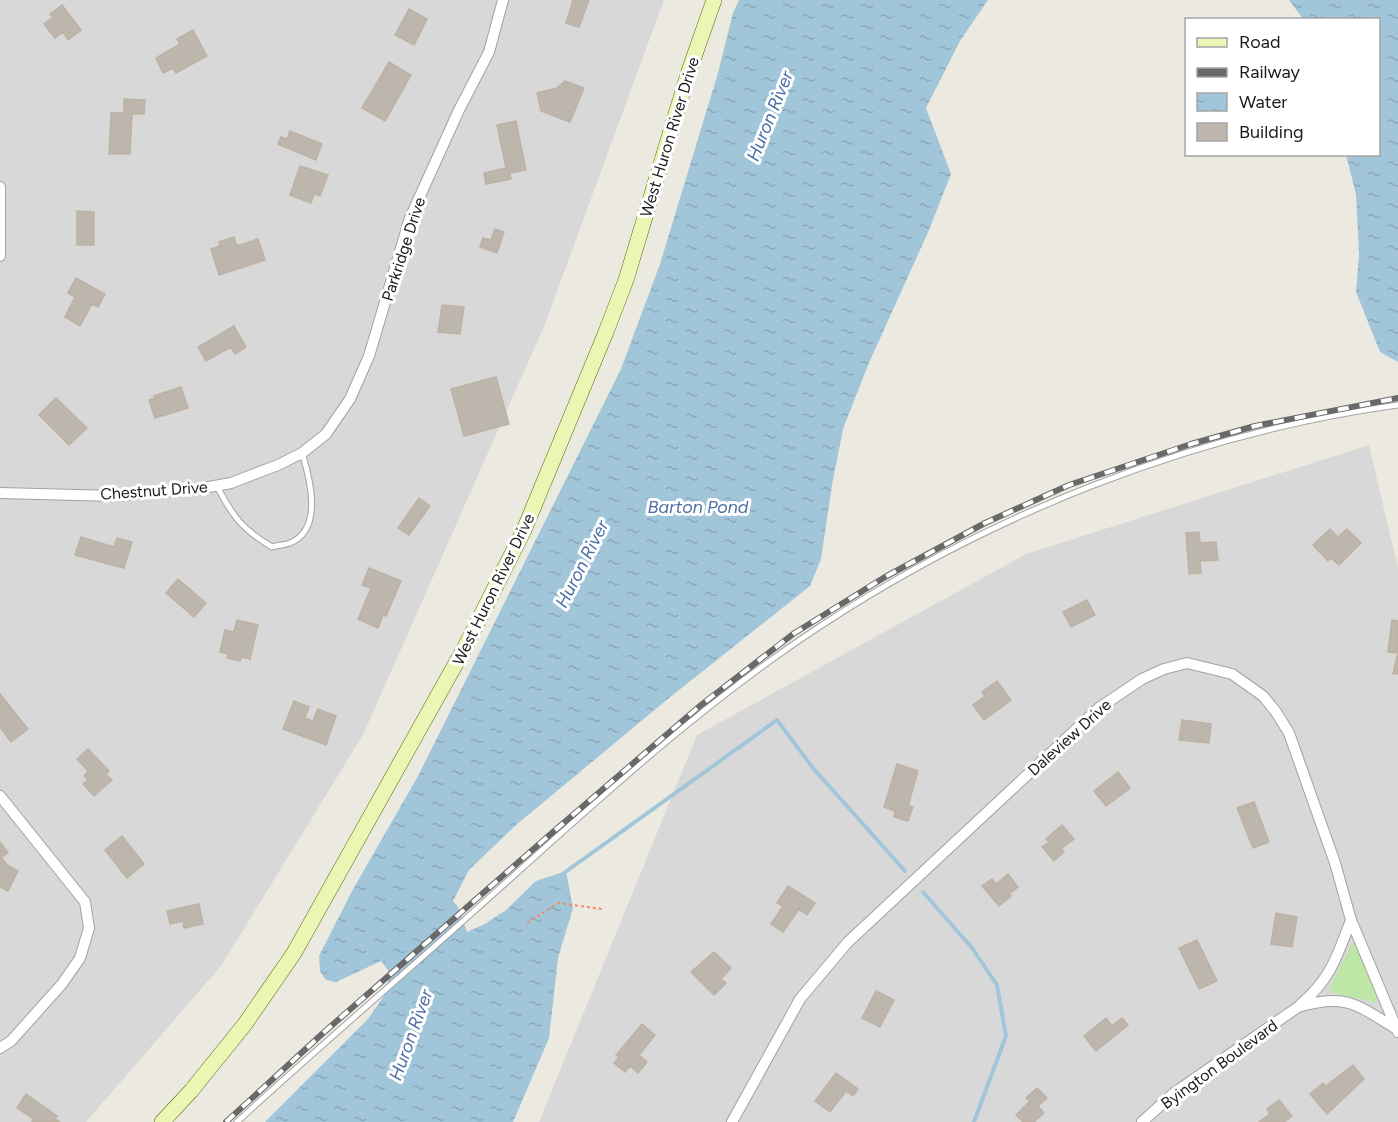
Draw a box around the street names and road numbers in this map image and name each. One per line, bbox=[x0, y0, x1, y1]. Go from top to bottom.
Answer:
street label: West Huron River Drive bbox=[636, 55, 703, 219]
street label: Parkridge Drive bbox=[378, 195, 429, 303]
street label: Chestnut Drive bbox=[100, 477, 209, 504]
street label: West Huron River Drive bbox=[448, 510, 539, 668]
street label: Daleview Drive bbox=[1024, 695, 1115, 780]
street label: Byington Boulevard bbox=[1157, 1016, 1281, 1113]

